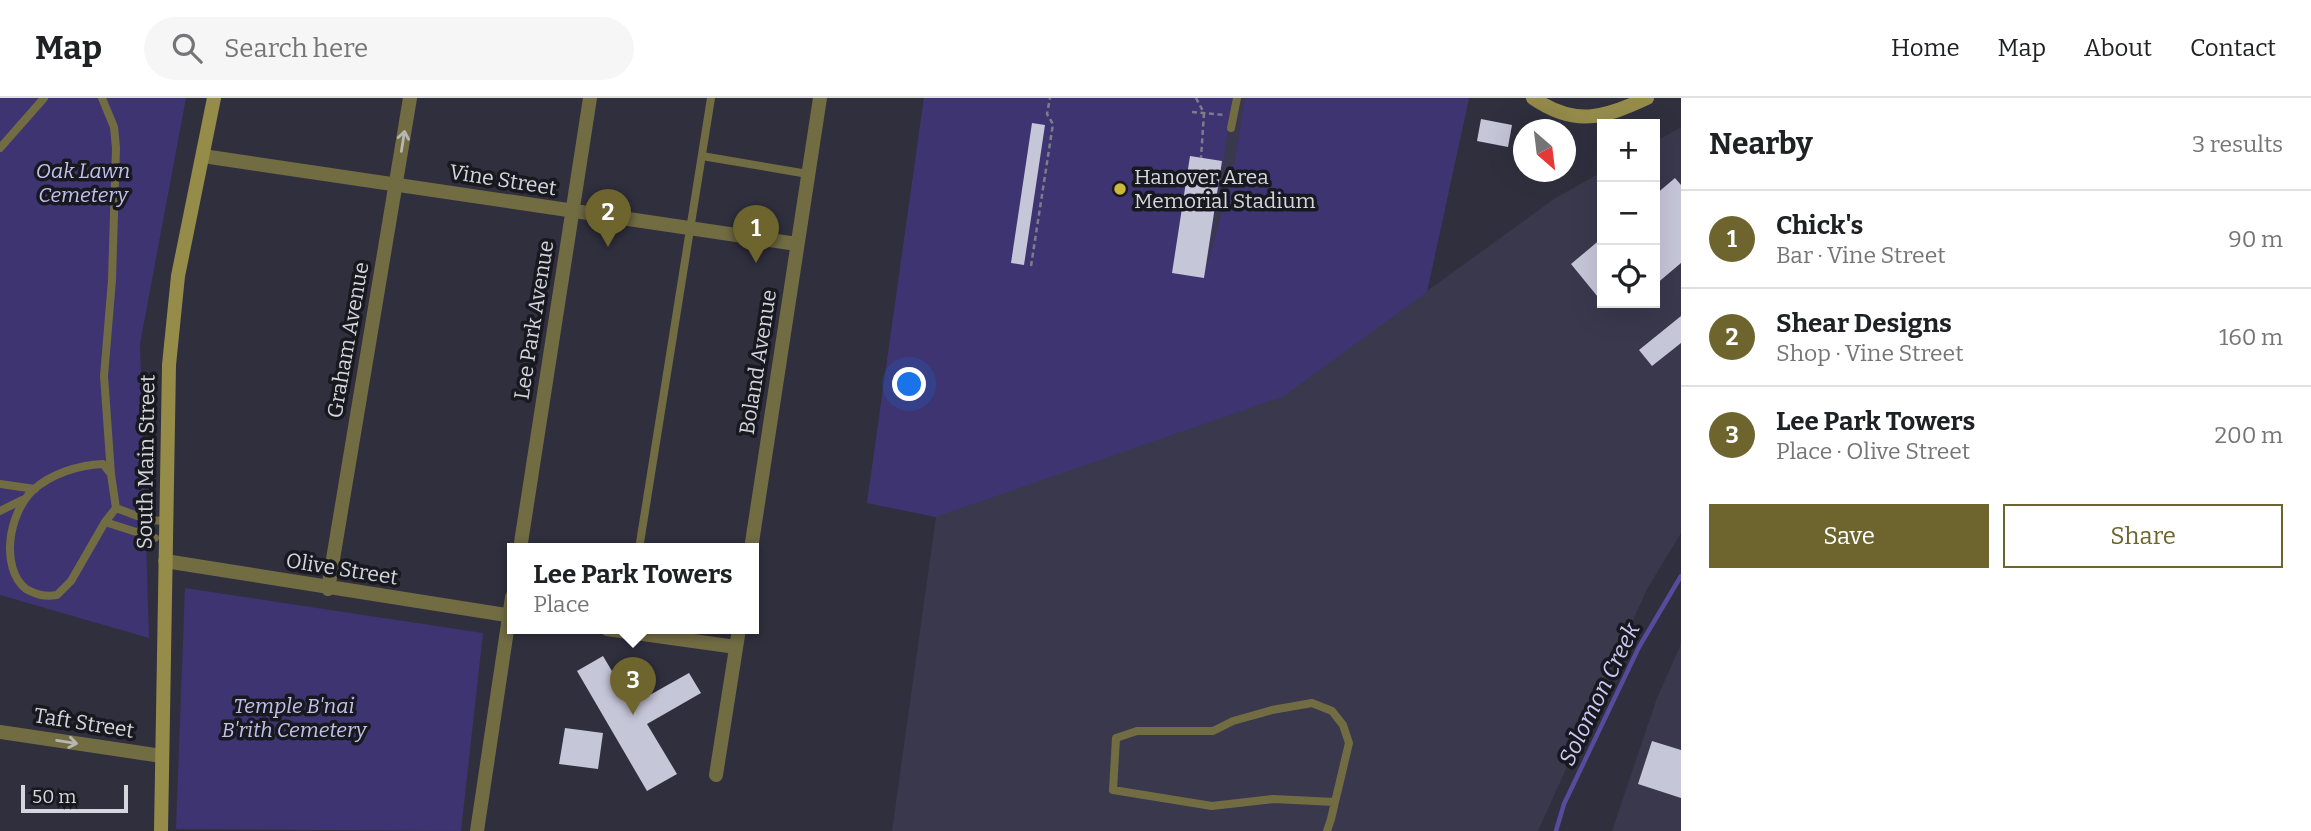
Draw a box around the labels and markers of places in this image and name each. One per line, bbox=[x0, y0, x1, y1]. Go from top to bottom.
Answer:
place label: Hanover Area Memorial Stadium bbox=[1134, 164, 1316, 214]
marker: Hanover Area Memorial Stadium bbox=[1112, 181, 1128, 197]
pin: 2 bbox=[585, 189, 631, 247]
pin: 1 bbox=[733, 205, 779, 263]
pin: 3 bbox=[610, 657, 656, 715]

